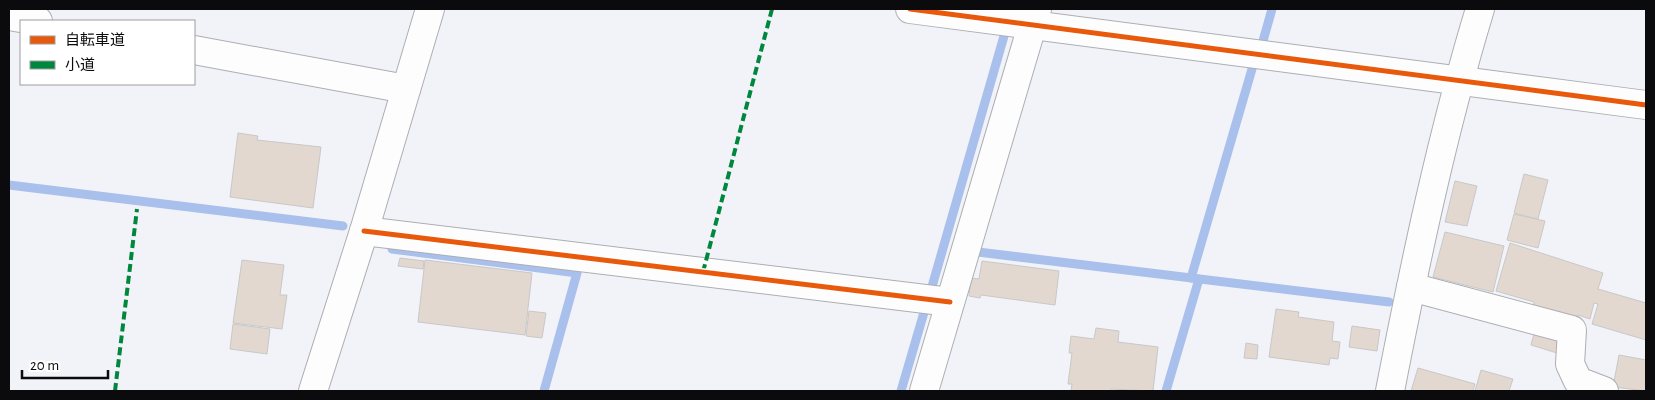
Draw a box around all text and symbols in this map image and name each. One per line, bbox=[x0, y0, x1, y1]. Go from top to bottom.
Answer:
legend bbox=[20, 20, 195, 85]
text: 自転車道 bbox=[65, 32, 125, 48]
text: 小道 bbox=[65, 57, 95, 73]
scale bar bbox=[22, 348, 109, 380]
text: 20 m bbox=[30, 358, 59, 373]

